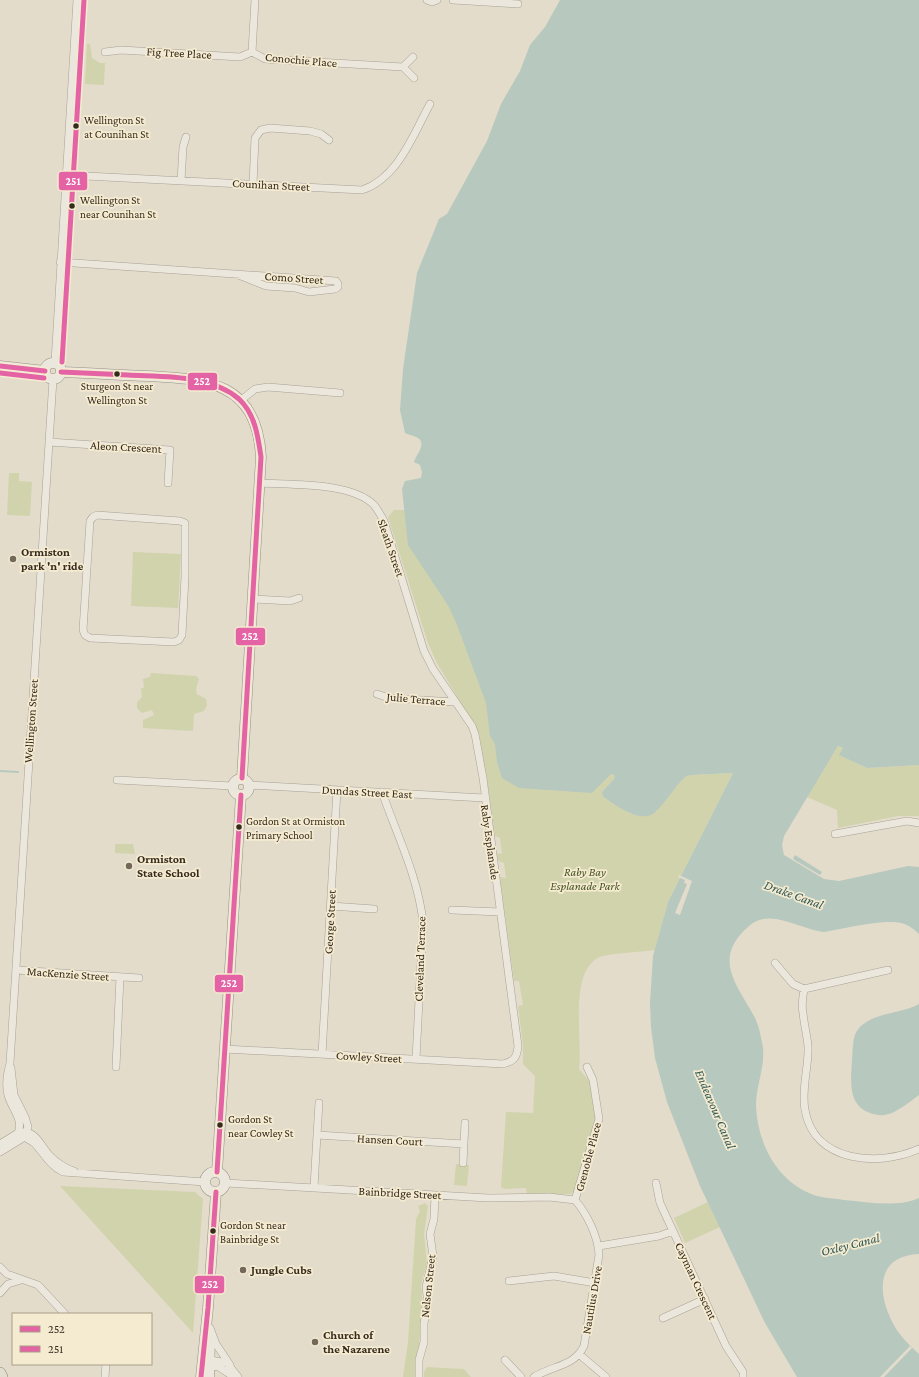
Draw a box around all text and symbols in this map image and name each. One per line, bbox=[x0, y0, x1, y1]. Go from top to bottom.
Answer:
street label: Fig Tree Place bbox=[146, 44, 212, 62]
street label: Conochie Place bbox=[264, 50, 338, 70]
place label: Wellington St at Counihan St bbox=[84, 114, 149, 140]
marker: Wellington St at Counihan St bbox=[71, 121, 81, 131]
line badge: 251 bbox=[58, 171, 88, 191]
text: 251 bbox=[65, 175, 81, 187]
street label: Counihan Street bbox=[232, 176, 311, 194]
place label: Wellington St near Counihan St bbox=[80, 194, 156, 220]
marker: Wellington St near Counihan St bbox=[67, 201, 77, 211]
street label: Como Street bbox=[264, 269, 325, 287]
marker: Sturgeon St near Wellington St bbox=[112, 369, 122, 379]
line badge: 252 bbox=[187, 372, 218, 391]
text: 252 bbox=[194, 375, 211, 387]
place label: Sturgeon St near Wellington St bbox=[81, 380, 153, 407]
street label: Aleon Crescent bbox=[90, 438, 163, 456]
street label: Sleath Street bbox=[375, 517, 408, 580]
place label: Ormiston park 'n' ride bbox=[21, 545, 84, 573]
marker: Ormiston park 'n' ride bbox=[8, 554, 18, 564]
line badge: 252 bbox=[235, 627, 266, 646]
text: 252 bbox=[242, 630, 259, 642]
street label: Wellington Street bbox=[21, 678, 41, 763]
street label: Julie Terrace bbox=[385, 689, 446, 709]
street label: Dundas Street East bbox=[321, 783, 414, 801]
street label: Raby Esplanade bbox=[478, 803, 502, 881]
place label: Gordon St at Ormiston Primary School bbox=[246, 815, 345, 842]
marker: Gordon St at Ormiston Primary School bbox=[234, 822, 244, 832]
place label: Ormiston State School bbox=[137, 852, 200, 880]
marker: Ormiston State School bbox=[124, 861, 134, 871]
park label: Raby Bay Esplanade Park bbox=[550, 865, 620, 893]
water label: Drake Canal bbox=[762, 877, 826, 912]
street label: George Street bbox=[321, 889, 339, 954]
street label: Cleveland Terrace bbox=[412, 916, 428, 1002]
street label: MacKenzie Street bbox=[26, 964, 111, 984]
line badge: 252 bbox=[214, 974, 244, 993]
text: 252 bbox=[221, 977, 238, 989]
street label: Cowley Street bbox=[336, 1048, 403, 1066]
water label: Endeavour Canal bbox=[692, 1067, 739, 1152]
place label: Gordon St near Cowley St bbox=[228, 1113, 294, 1140]
marker: Gordon St near Cowley St bbox=[215, 1120, 225, 1130]
street label: Grenoble Place bbox=[572, 1121, 604, 1193]
street label: Hansen Court bbox=[357, 1131, 424, 1149]
street label: Bainbridge Street bbox=[358, 1184, 443, 1202]
place label: Gordon St near Bainbridge St bbox=[220, 1219, 286, 1246]
marker: Gordon St near Bainbridge St bbox=[208, 1226, 218, 1236]
water label: Oxley Canal bbox=[819, 1230, 882, 1259]
street label: Cayman Crescent bbox=[672, 1240, 720, 1323]
street label: Nelson Street bbox=[418, 1253, 438, 1318]
place label: Jungle Cubs bbox=[249, 1263, 312, 1277]
marker: Jungle Cubs bbox=[238, 1265, 248, 1275]
street label: Nautilus Drive bbox=[579, 1265, 605, 1335]
line badge: 252 bbox=[194, 1275, 225, 1294]
text: 252 bbox=[202, 1278, 219, 1290]
legend bbox=[12, 1313, 152, 1365]
text: 252 bbox=[48, 1322, 65, 1336]
place label: Church of the Nazarene bbox=[323, 1328, 390, 1356]
marker: Church of the Nazarene bbox=[310, 1337, 320, 1347]
text: 251 bbox=[48, 1342, 63, 1356]

